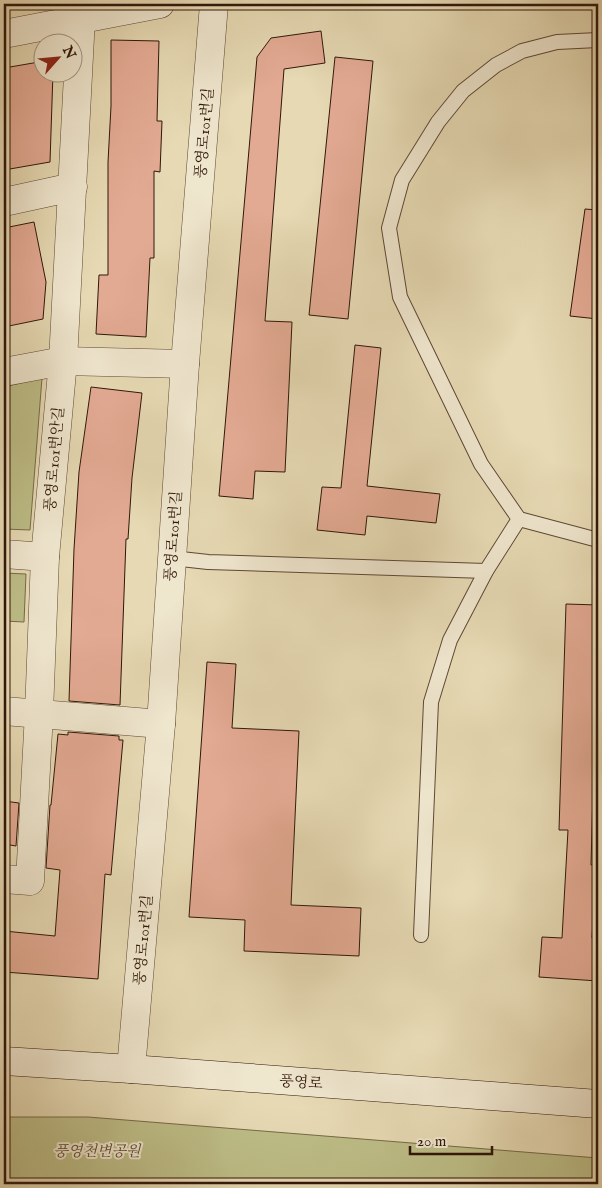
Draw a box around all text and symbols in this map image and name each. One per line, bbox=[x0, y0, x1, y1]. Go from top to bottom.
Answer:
north arrow bbox=[32, 32, 82, 82]
text: N bbox=[57, 42, 79, 62]
street label: 풍영로101번길 bbox=[191, 87, 218, 179]
street label: 풍영로101번안길 bbox=[40, 406, 69, 512]
street label: 풍영로101번길 bbox=[161, 490, 186, 582]
street label: 풍영로101번길 bbox=[130, 894, 157, 986]
street label: 풍영로 bbox=[279, 1072, 324, 1094]
scale bar bbox=[410, 1123, 492, 1155]
text: 20 m bbox=[417, 1132, 447, 1151]
park label: 풍영천변공원 bbox=[54, 1142, 142, 1161]

